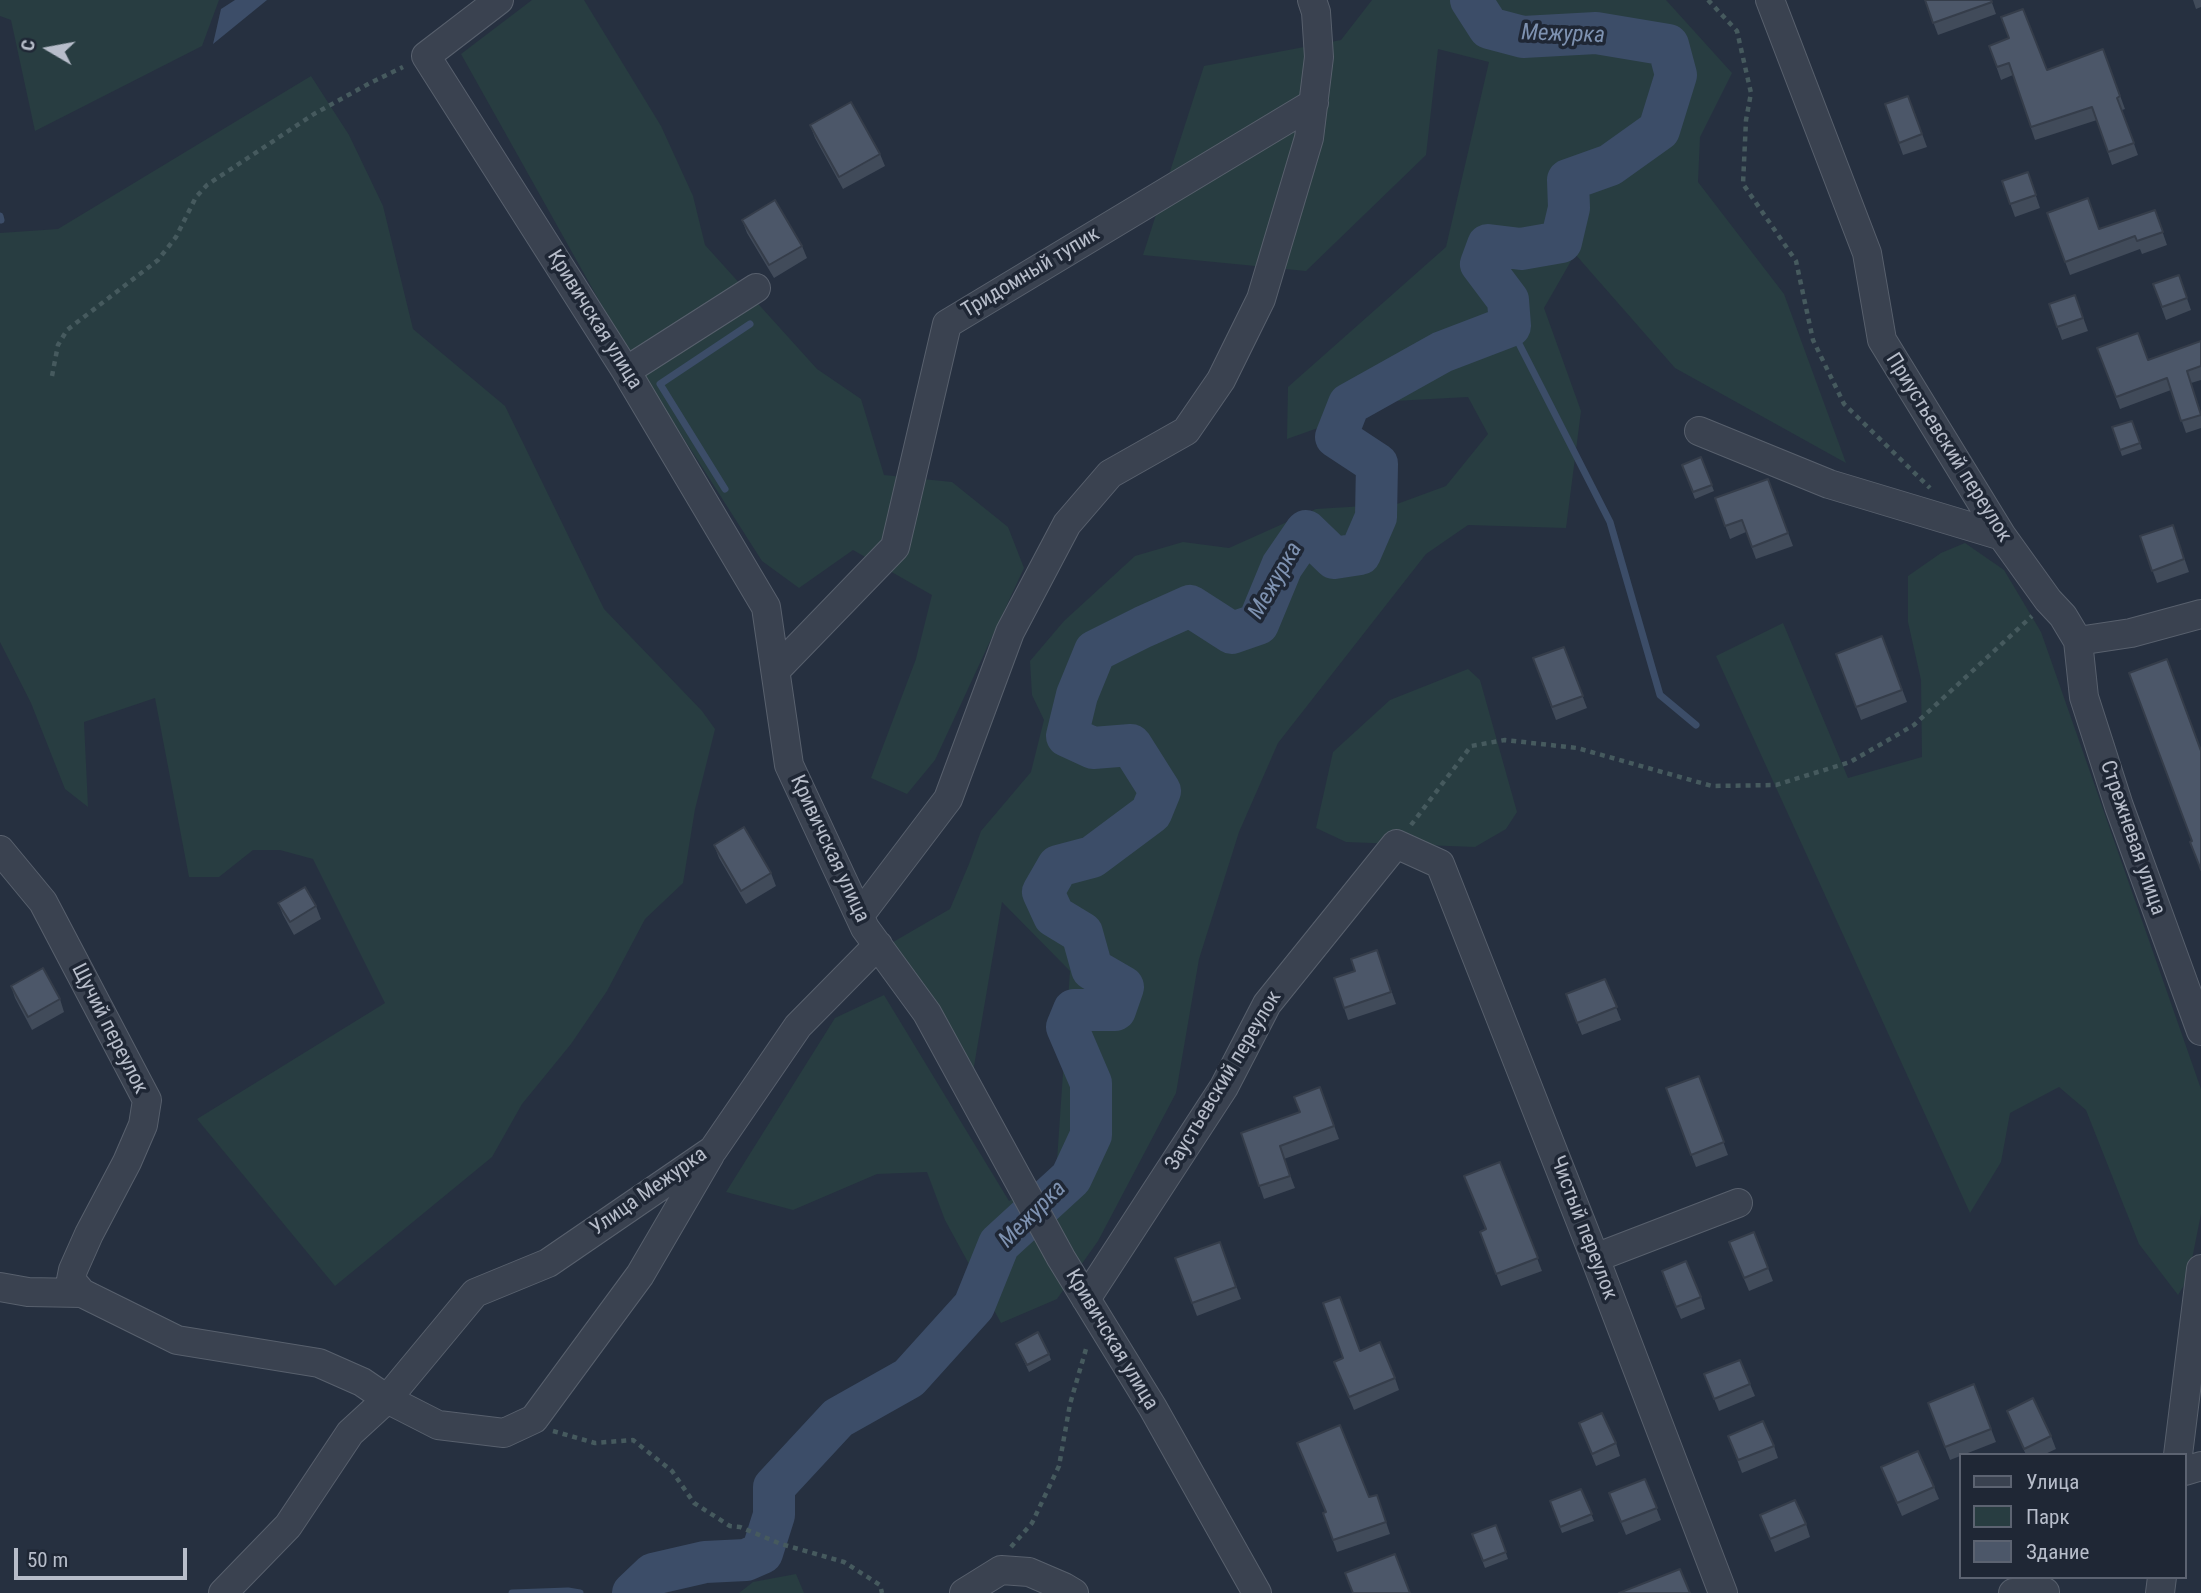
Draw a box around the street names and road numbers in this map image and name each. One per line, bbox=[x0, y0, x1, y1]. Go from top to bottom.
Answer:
street label: Тридомный тупик bbox=[958, 222, 1104, 324]
street label: Кривичская улица bbox=[541, 246, 647, 394]
street label: Приустьевский переулок bbox=[1880, 349, 2016, 547]
street label: Стрежневая улица bbox=[2094, 757, 2170, 919]
street label: Кривичская улица bbox=[784, 771, 874, 927]
street label: Щучий переулок bbox=[65, 960, 153, 1098]
street label: Заустьевский переулок bbox=[1160, 987, 1288, 1175]
street label: Улица Межурка bbox=[586, 1142, 712, 1242]
street label: Чистый переулок bbox=[1544, 1153, 1622, 1303]
street label: Кривичская улица bbox=[1059, 1265, 1163, 1415]

